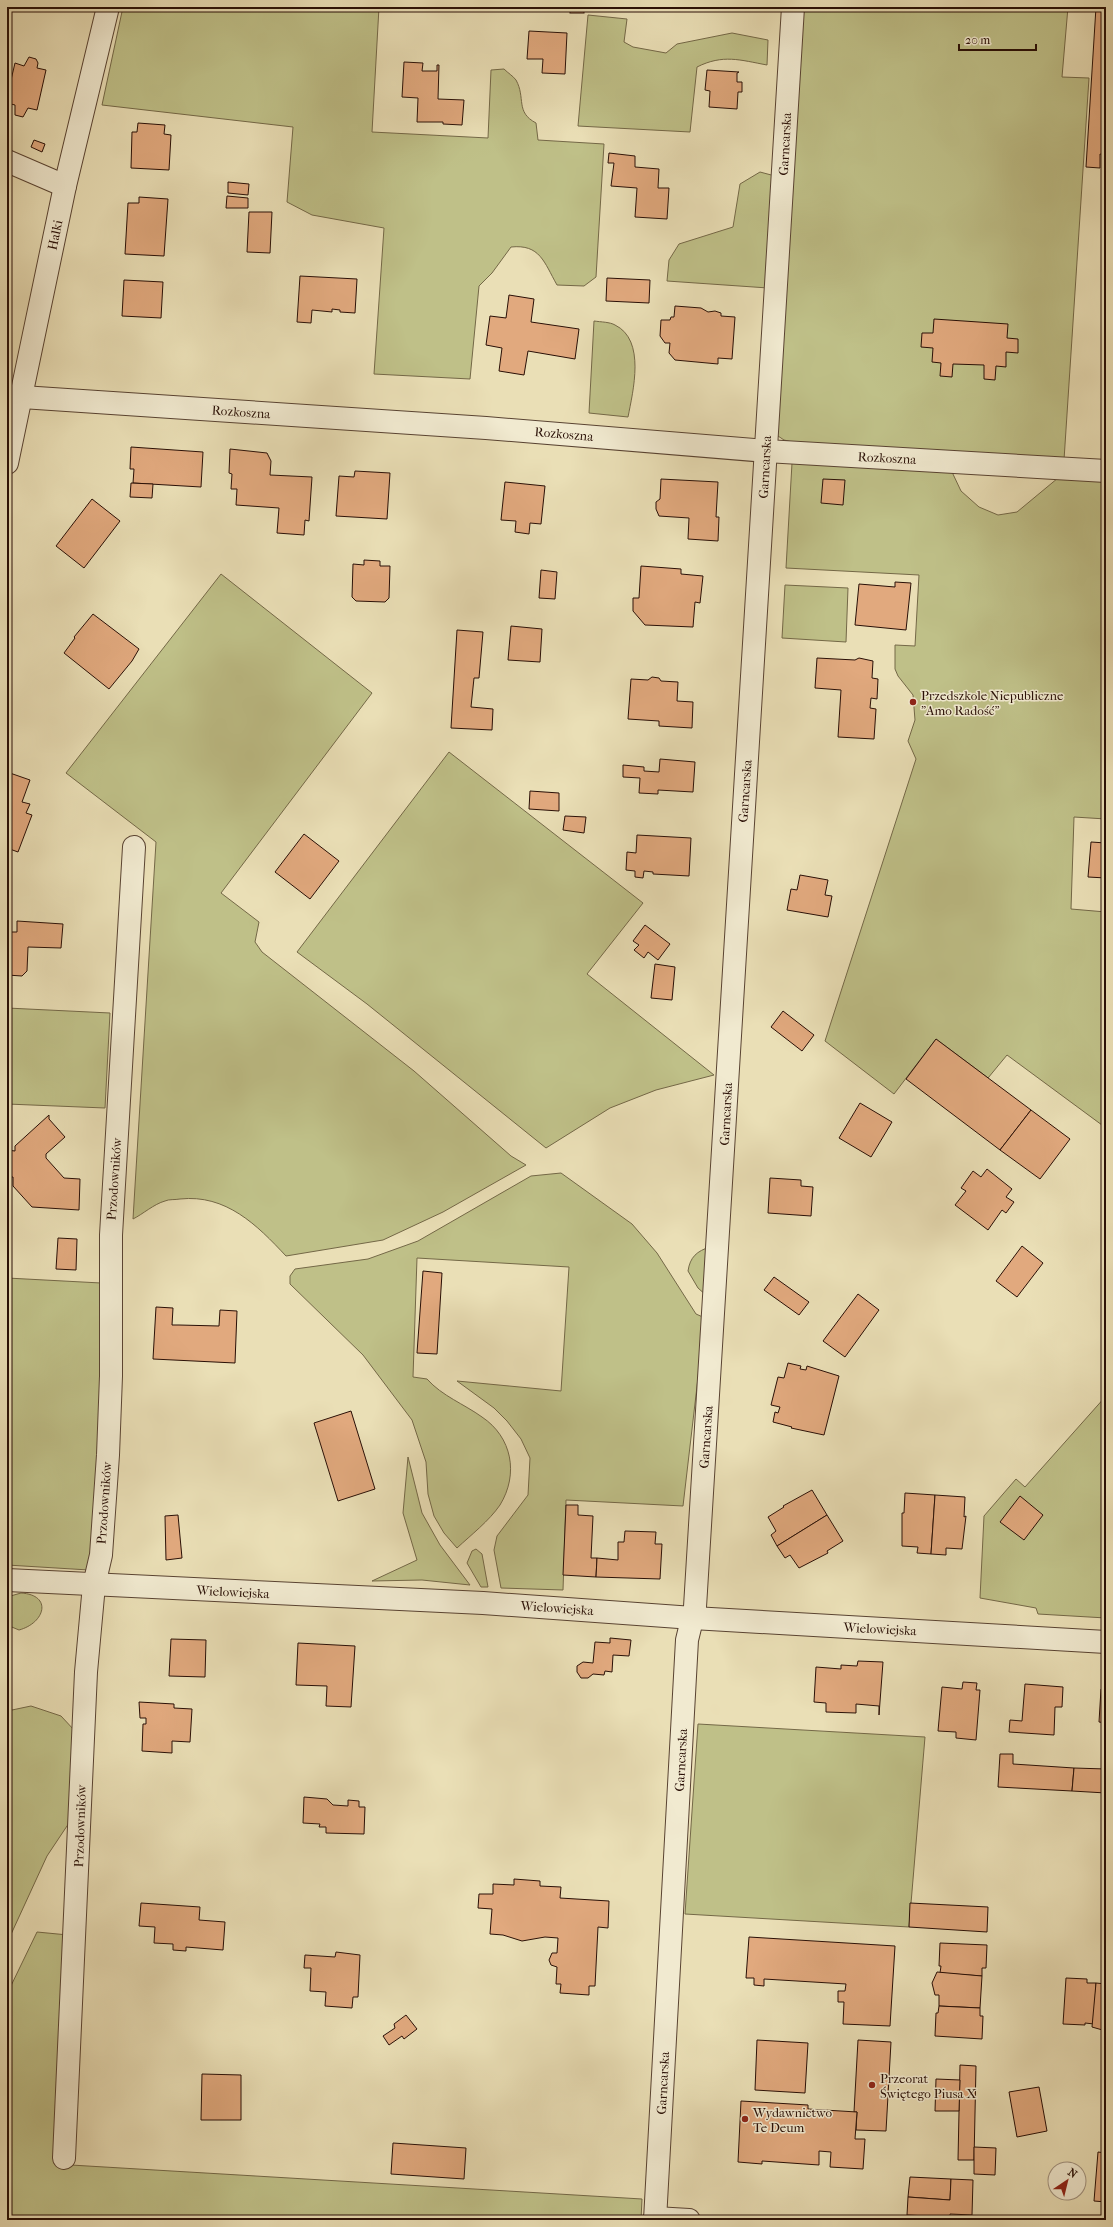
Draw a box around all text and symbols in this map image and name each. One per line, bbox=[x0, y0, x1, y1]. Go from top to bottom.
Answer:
scale bar bbox=[959, 26, 1036, 52]
text: 20 m bbox=[965, 33, 990, 47]
street label: Garncarska bbox=[776, 111, 794, 176]
street label: Halki bbox=[44, 218, 66, 251]
street label: Rozkoszna bbox=[211, 402, 272, 422]
street label: Rozkoszna bbox=[534, 424, 595, 444]
street label: Garncarska bbox=[756, 434, 774, 499]
street label: Rozkoszna bbox=[857, 449, 918, 467]
place label: Przedszkole Niepubliczne "Amo Radość" bbox=[921, 688, 1064, 718]
marker: Przedszkole Niepubliczne "Amo Radość" bbox=[908, 697, 918, 707]
street label: Garncarska bbox=[735, 758, 755, 823]
street label: Garncarska bbox=[717, 1081, 735, 1146]
street label: Przodowników bbox=[104, 1137, 124, 1221]
street label: Garncarska bbox=[696, 1404, 716, 1469]
street label: Przodowników bbox=[94, 1461, 114, 1545]
street label: Wielowiejska bbox=[195, 1583, 271, 1601]
street label: Wielowiejska bbox=[519, 1598, 595, 1618]
street label: Wielowiejska bbox=[842, 1620, 918, 1638]
street label: Garncarska bbox=[672, 1727, 690, 1792]
street label: Przodowników bbox=[71, 1784, 89, 1868]
street label: Garncarska bbox=[654, 2050, 672, 2115]
place label: Przeorat Świętego Piusa X bbox=[880, 2071, 976, 2101]
marker: Przeorat Świętego Piusa X bbox=[867, 2080, 877, 2090]
place label: Wydawnictwo Te Deum bbox=[752, 2105, 833, 2135]
marker: Wydawnictwo Te Deum bbox=[740, 2114, 750, 2124]
north arrow bbox=[1047, 2161, 1087, 2201]
text: N bbox=[1065, 2165, 1080, 2181]

